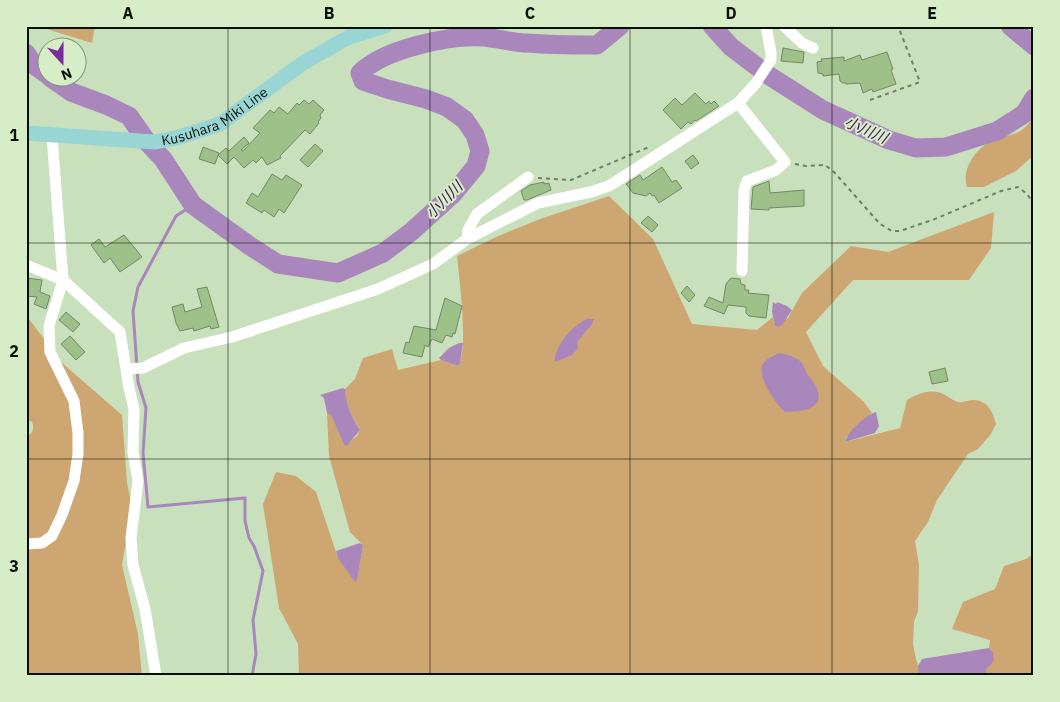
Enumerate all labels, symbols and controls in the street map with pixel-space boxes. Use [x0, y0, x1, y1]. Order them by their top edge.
text: A [123, 3, 134, 23]
text: B [324, 3, 335, 23]
text: C [525, 3, 535, 23]
text: D [725, 3, 737, 23]
text: E [927, 3, 937, 23]
north arrow [38, 38, 88, 88]
text: N [59, 64, 75, 84]
street label: Kusuhara Miki Line [160, 83, 272, 149]
water label: 小川川 [842, 112, 892, 148]
text: 1 [9, 125, 19, 145]
water label: 小川川 [421, 176, 468, 222]
text: 2 [9, 341, 19, 361]
text: 3 [9, 556, 19, 576]

